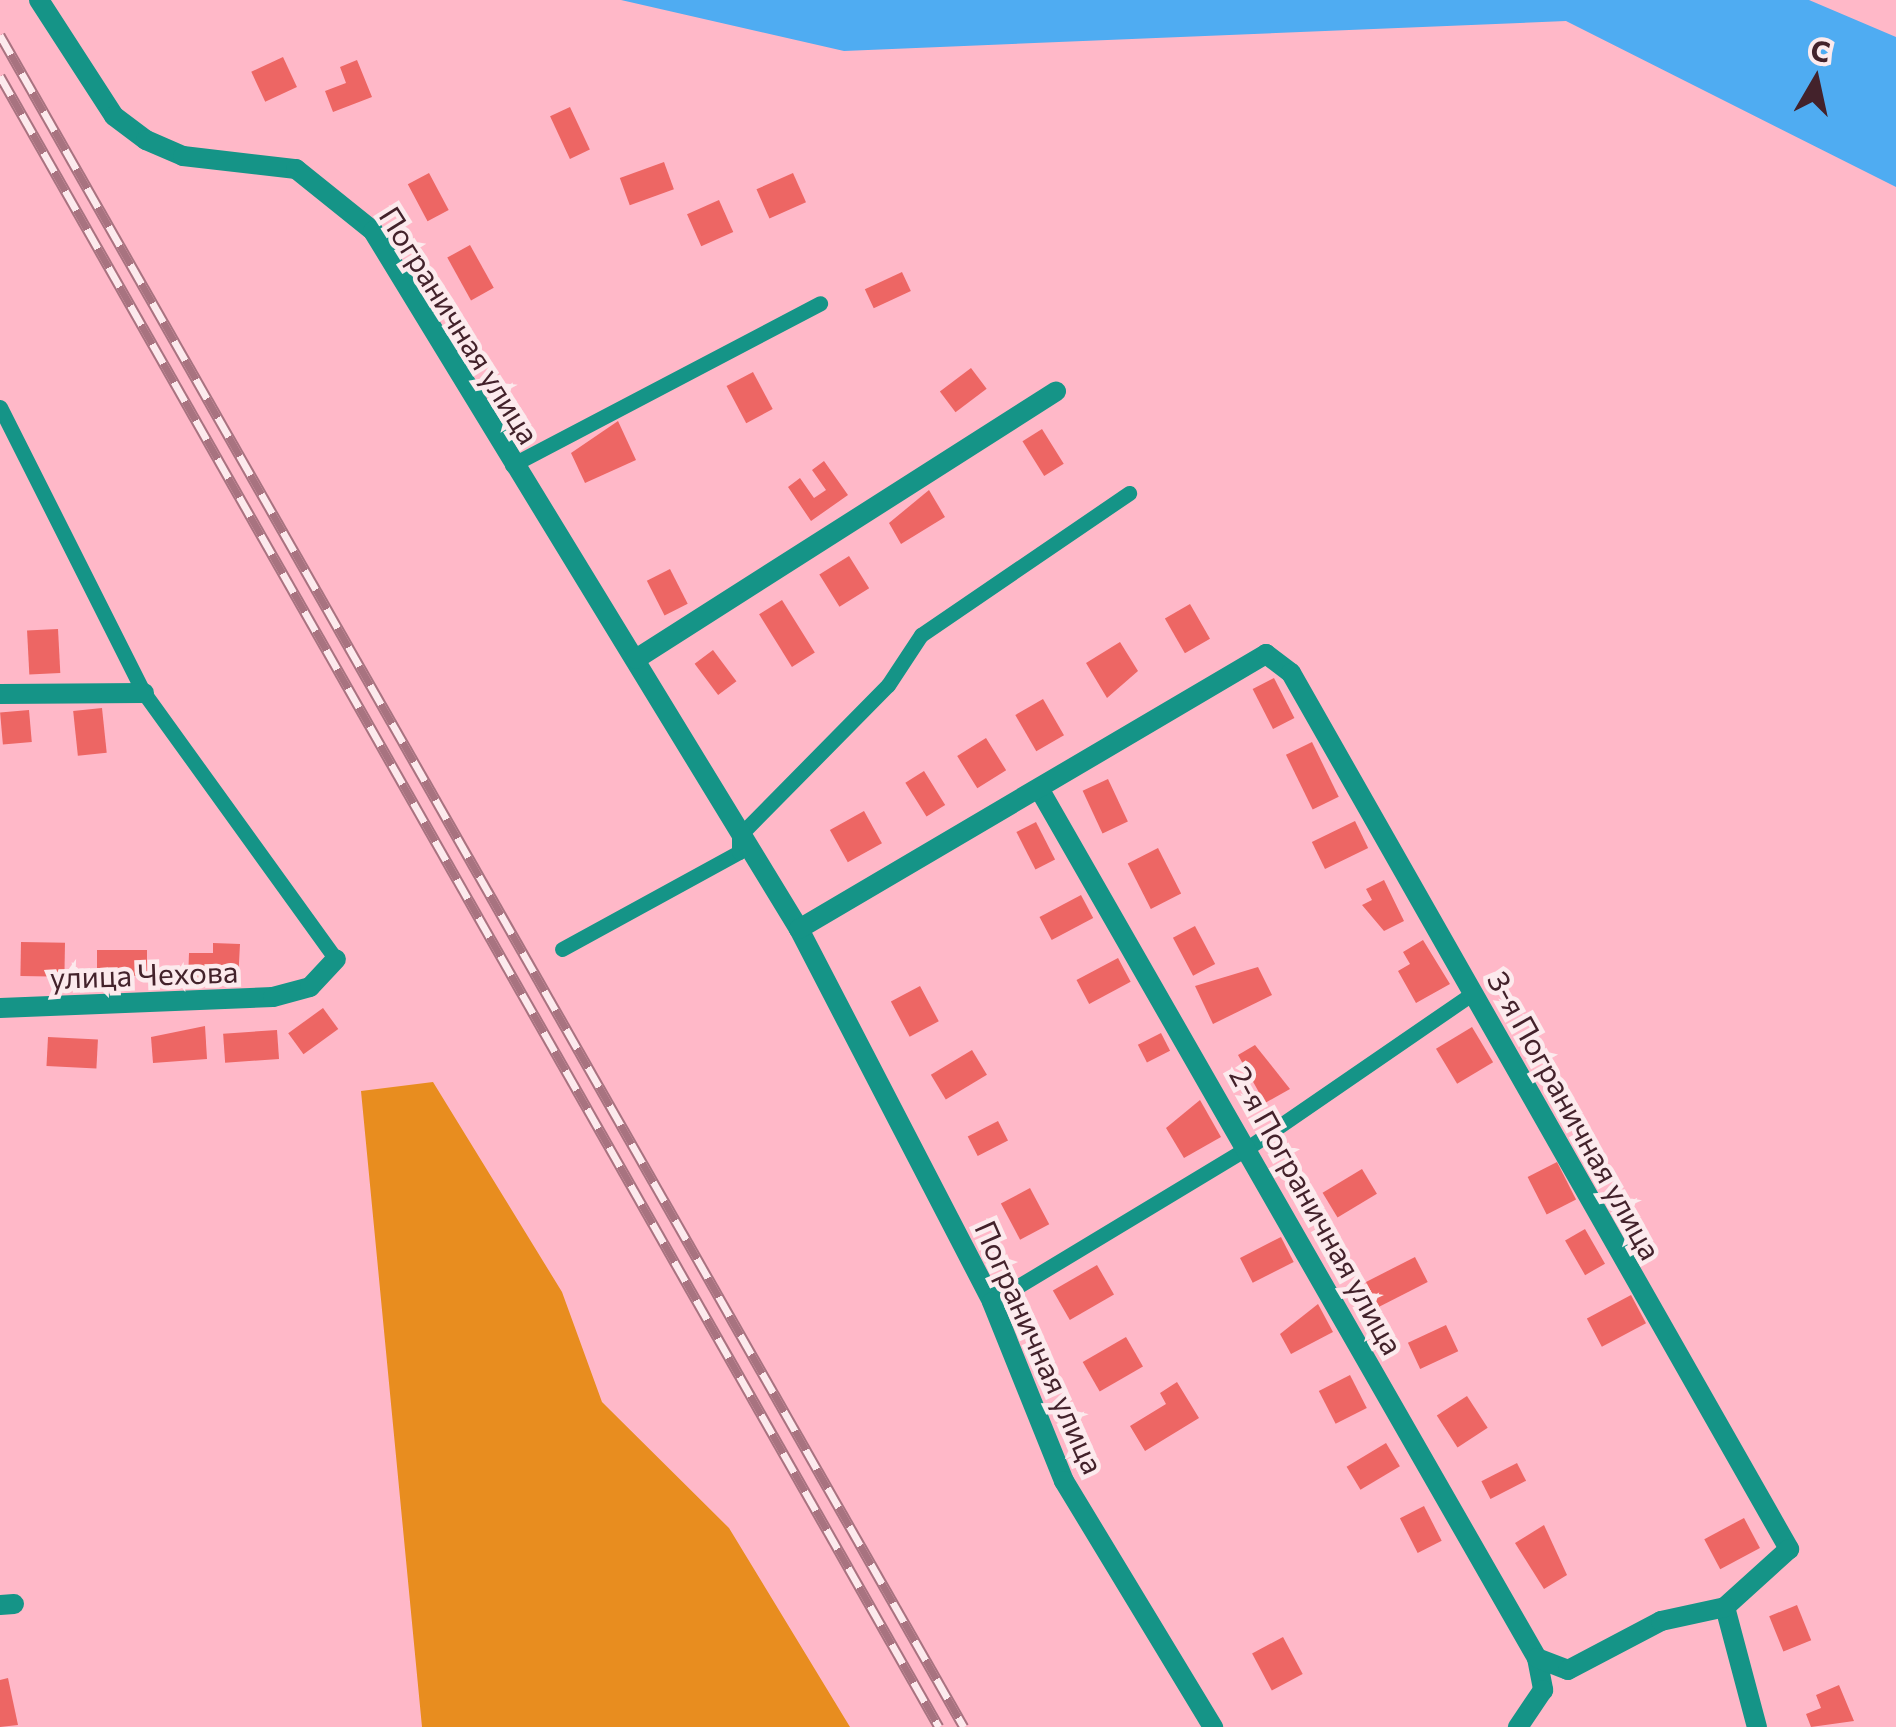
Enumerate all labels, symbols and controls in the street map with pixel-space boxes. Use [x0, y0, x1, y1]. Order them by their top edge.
north arrow [1766, 30, 1866, 130]
text: С [1809, 32, 1833, 69]
street label: Пограничная улица [372, 200, 548, 450]
street label: улица Чехова [49, 953, 239, 995]
street label: 3-я Пограничная улица [1481, 964, 1669, 1266]
street label: 2-я Пограничная улица [1223, 1060, 1411, 1360]
street label: Пограничная улица [968, 1215, 1112, 1479]

